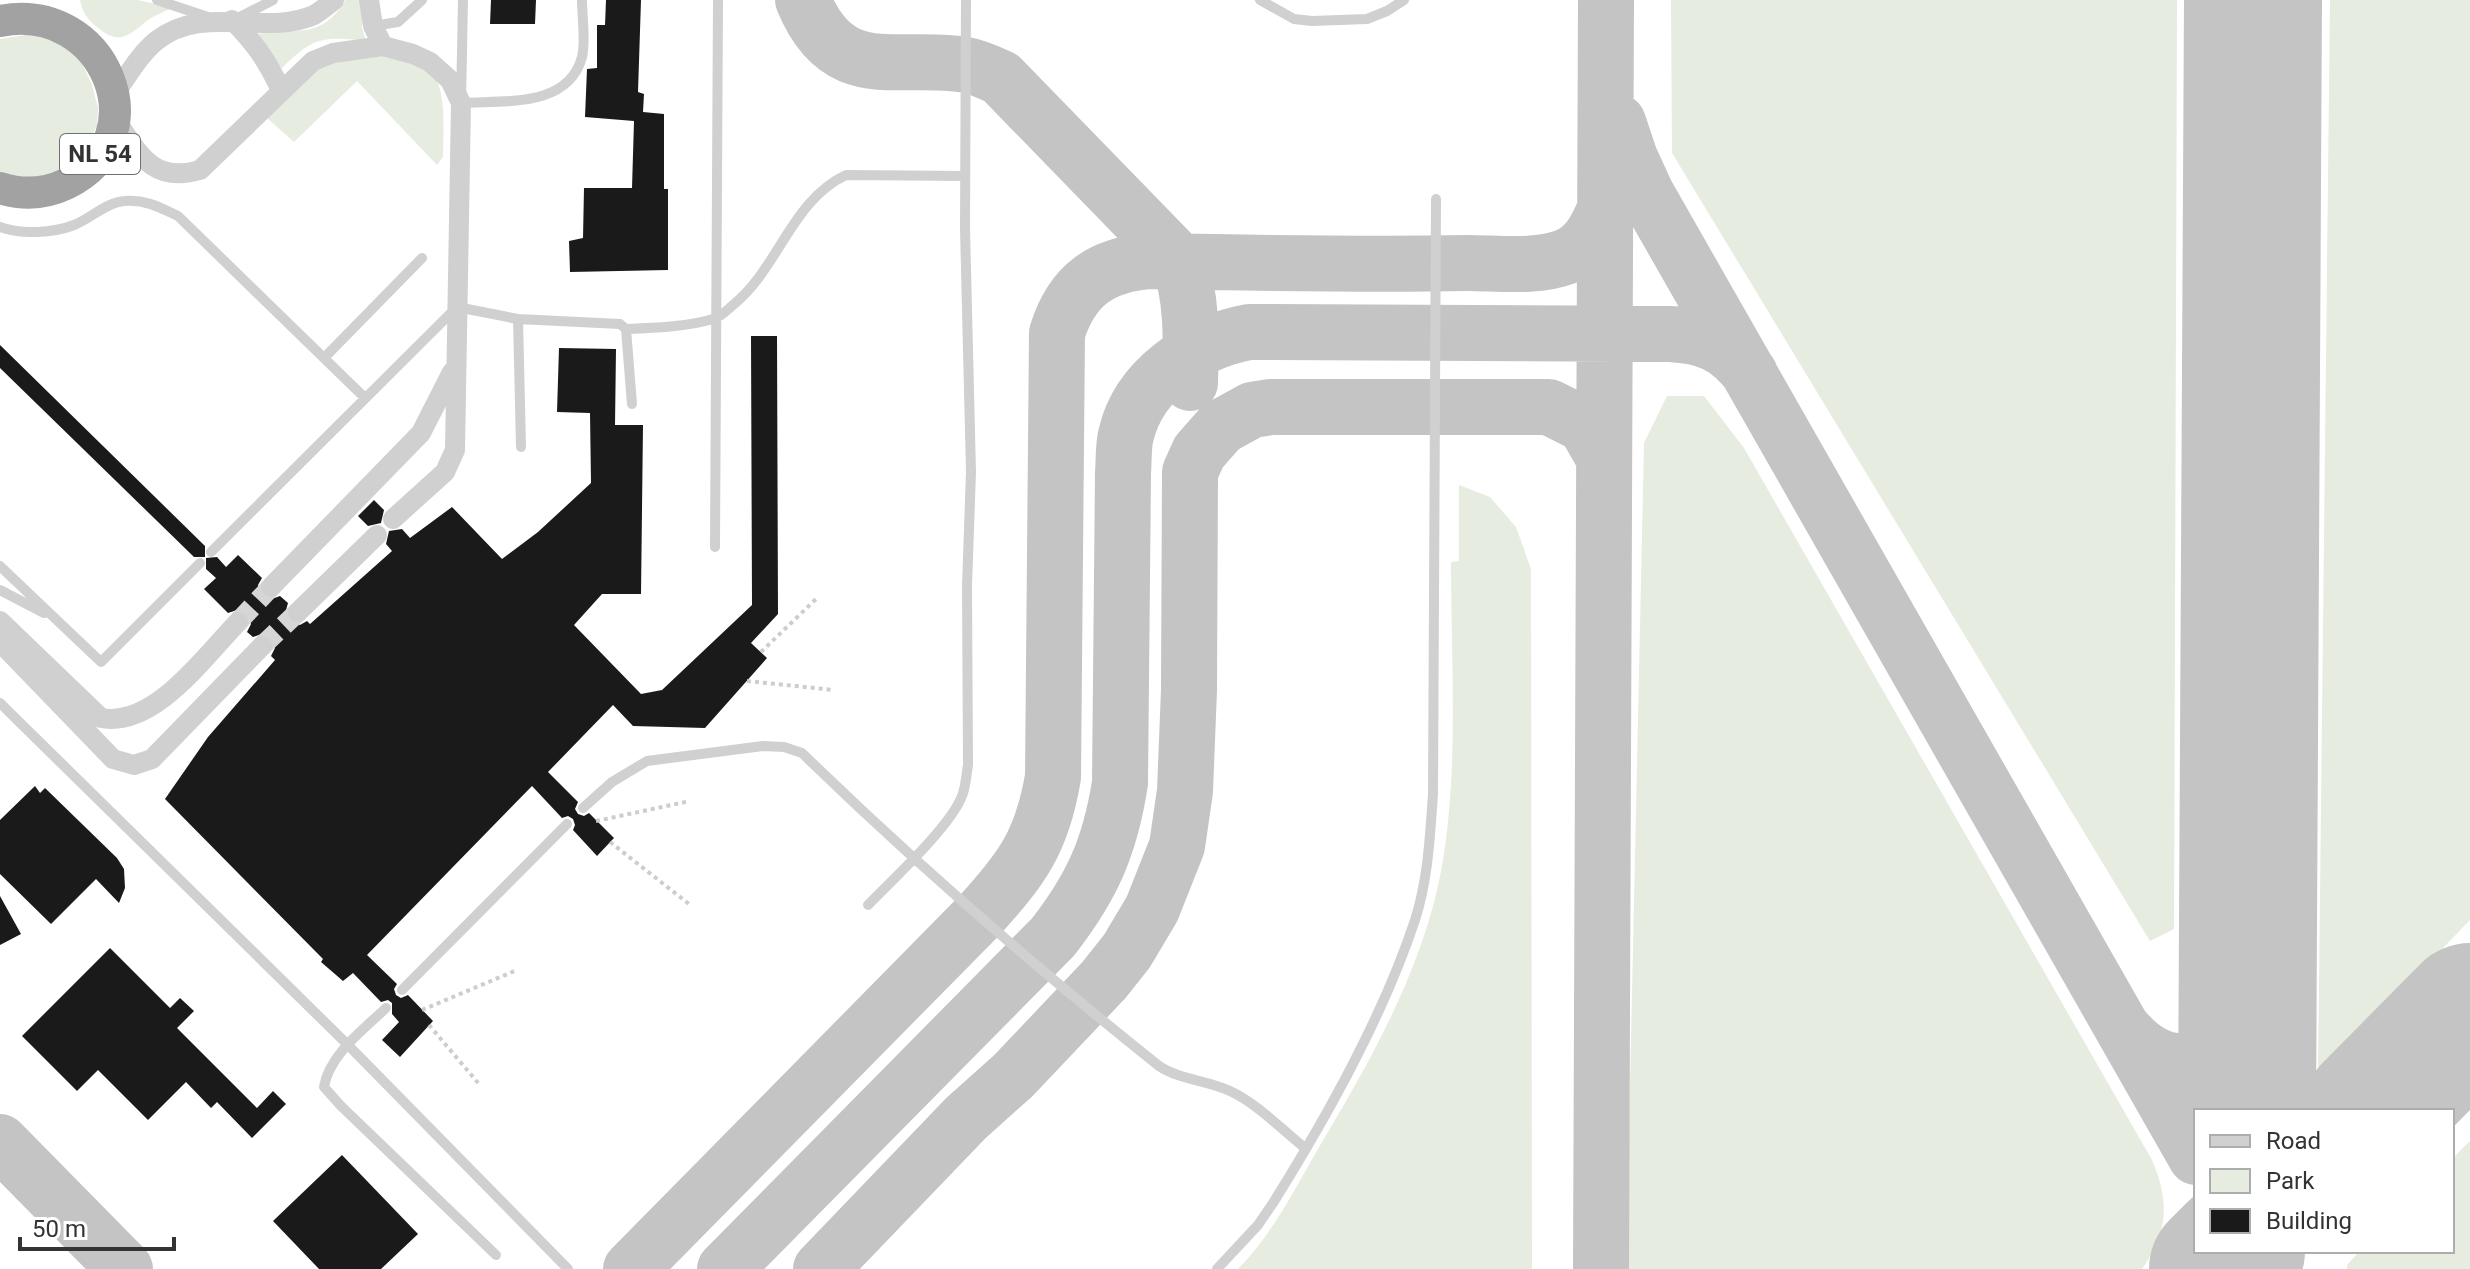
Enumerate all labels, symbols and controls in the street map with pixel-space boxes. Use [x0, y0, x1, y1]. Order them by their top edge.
road number: NL 54 [60, 134, 140, 174]
legend [2194, 1109, 2454, 1253]
text: Road [2266, 1127, 2321, 1155]
text: Park [2266, 1167, 2315, 1195]
scale bar [20, 1201, 174, 1251]
text: Building [2266, 1207, 2352, 1235]
text: 50 m [32, 1215, 86, 1243]

